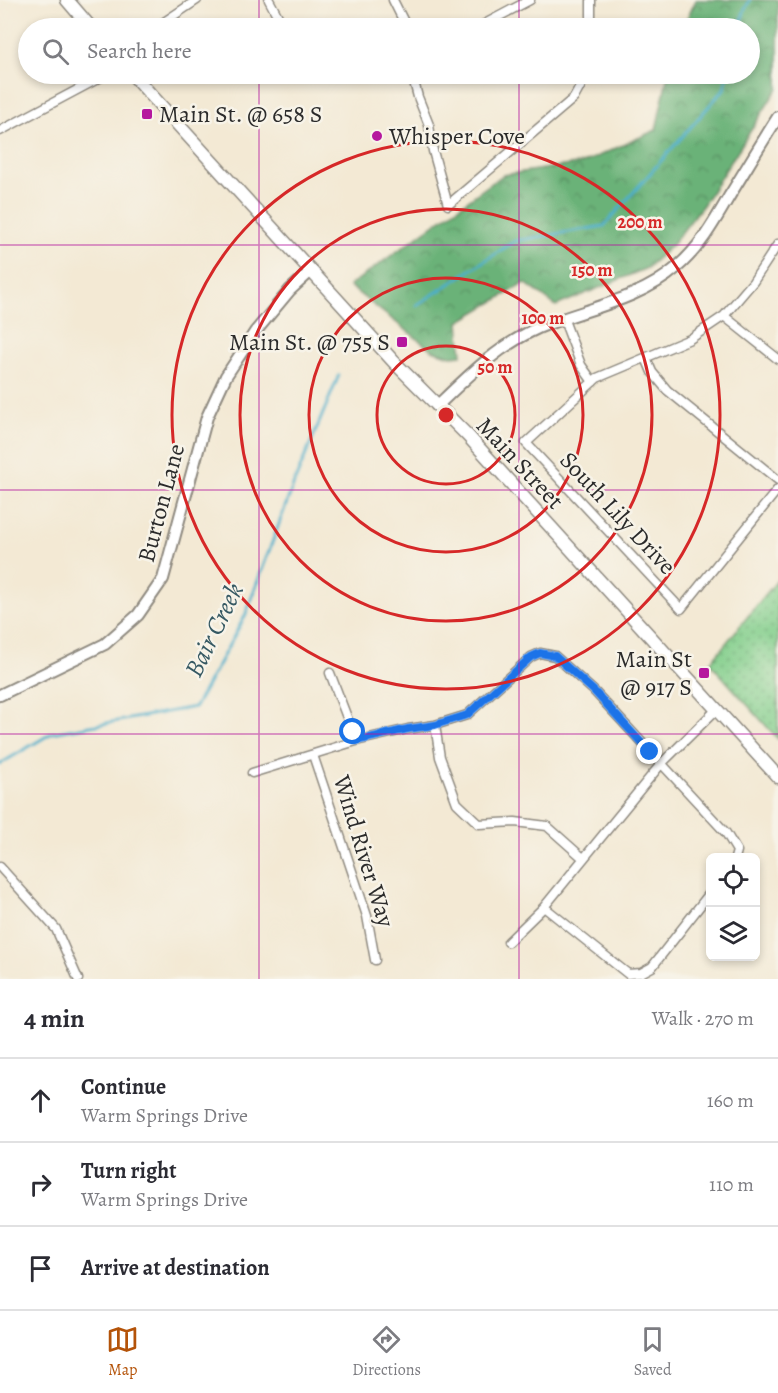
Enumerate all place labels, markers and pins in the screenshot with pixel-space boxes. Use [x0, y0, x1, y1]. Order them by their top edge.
place label: Main St. @ 658 S [159, 98, 322, 130]
marker: Main St. @ 658 S [140, 107, 154, 121]
place label: Whisper Cove [388, 120, 525, 152]
marker: Whisper Cove [370, 129, 384, 143]
place label: Main St. @ 755 S [229, 326, 390, 358]
marker: Main St. @ 755 S [395, 335, 409, 349]
centre of rings [436, 405, 456, 425]
place label: Main St @ 917 S [615, 643, 692, 703]
marker: Main St @ 917 S [697, 666, 711, 680]

